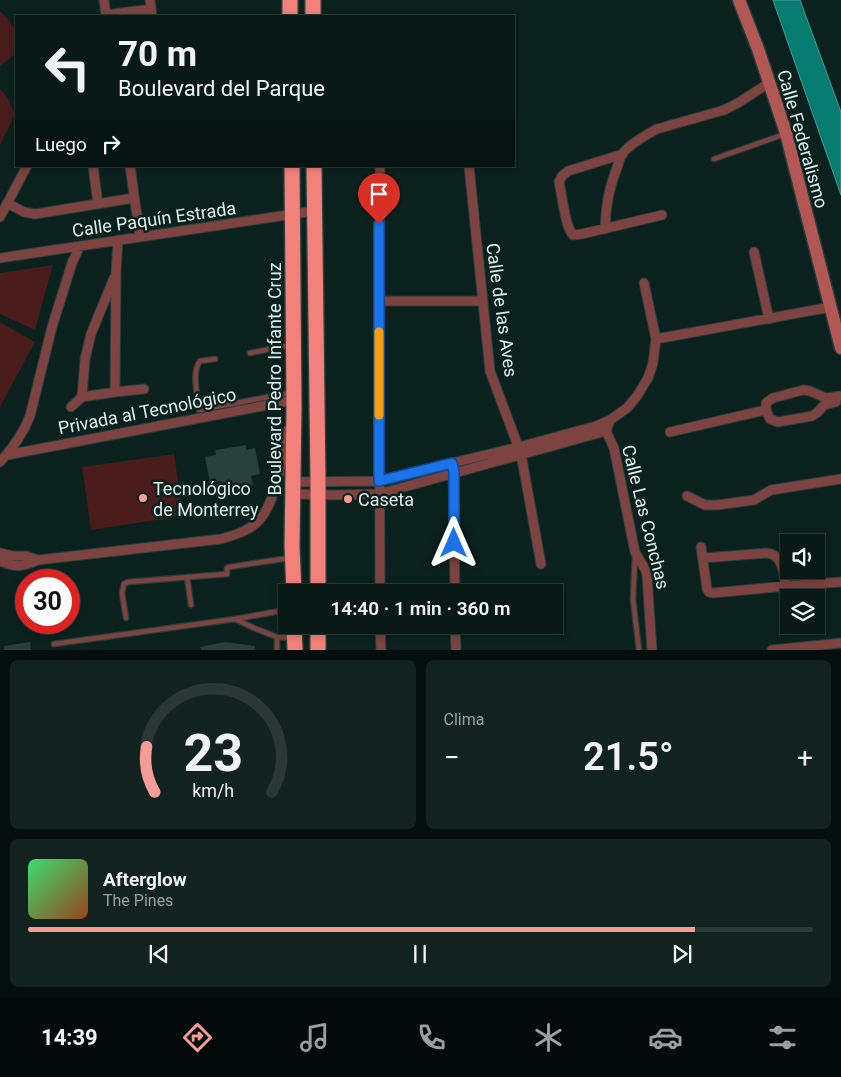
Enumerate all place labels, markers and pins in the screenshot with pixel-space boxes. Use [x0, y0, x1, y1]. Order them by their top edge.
pin [358, 173, 400, 224]
place label: Tecnológico de Monterrey [153, 478, 259, 520]
place label: Caseta [358, 489, 414, 510]
marker: Tecnológico de Monterrey [137, 492, 149, 504]
marker: Caseta [342, 493, 354, 505]

